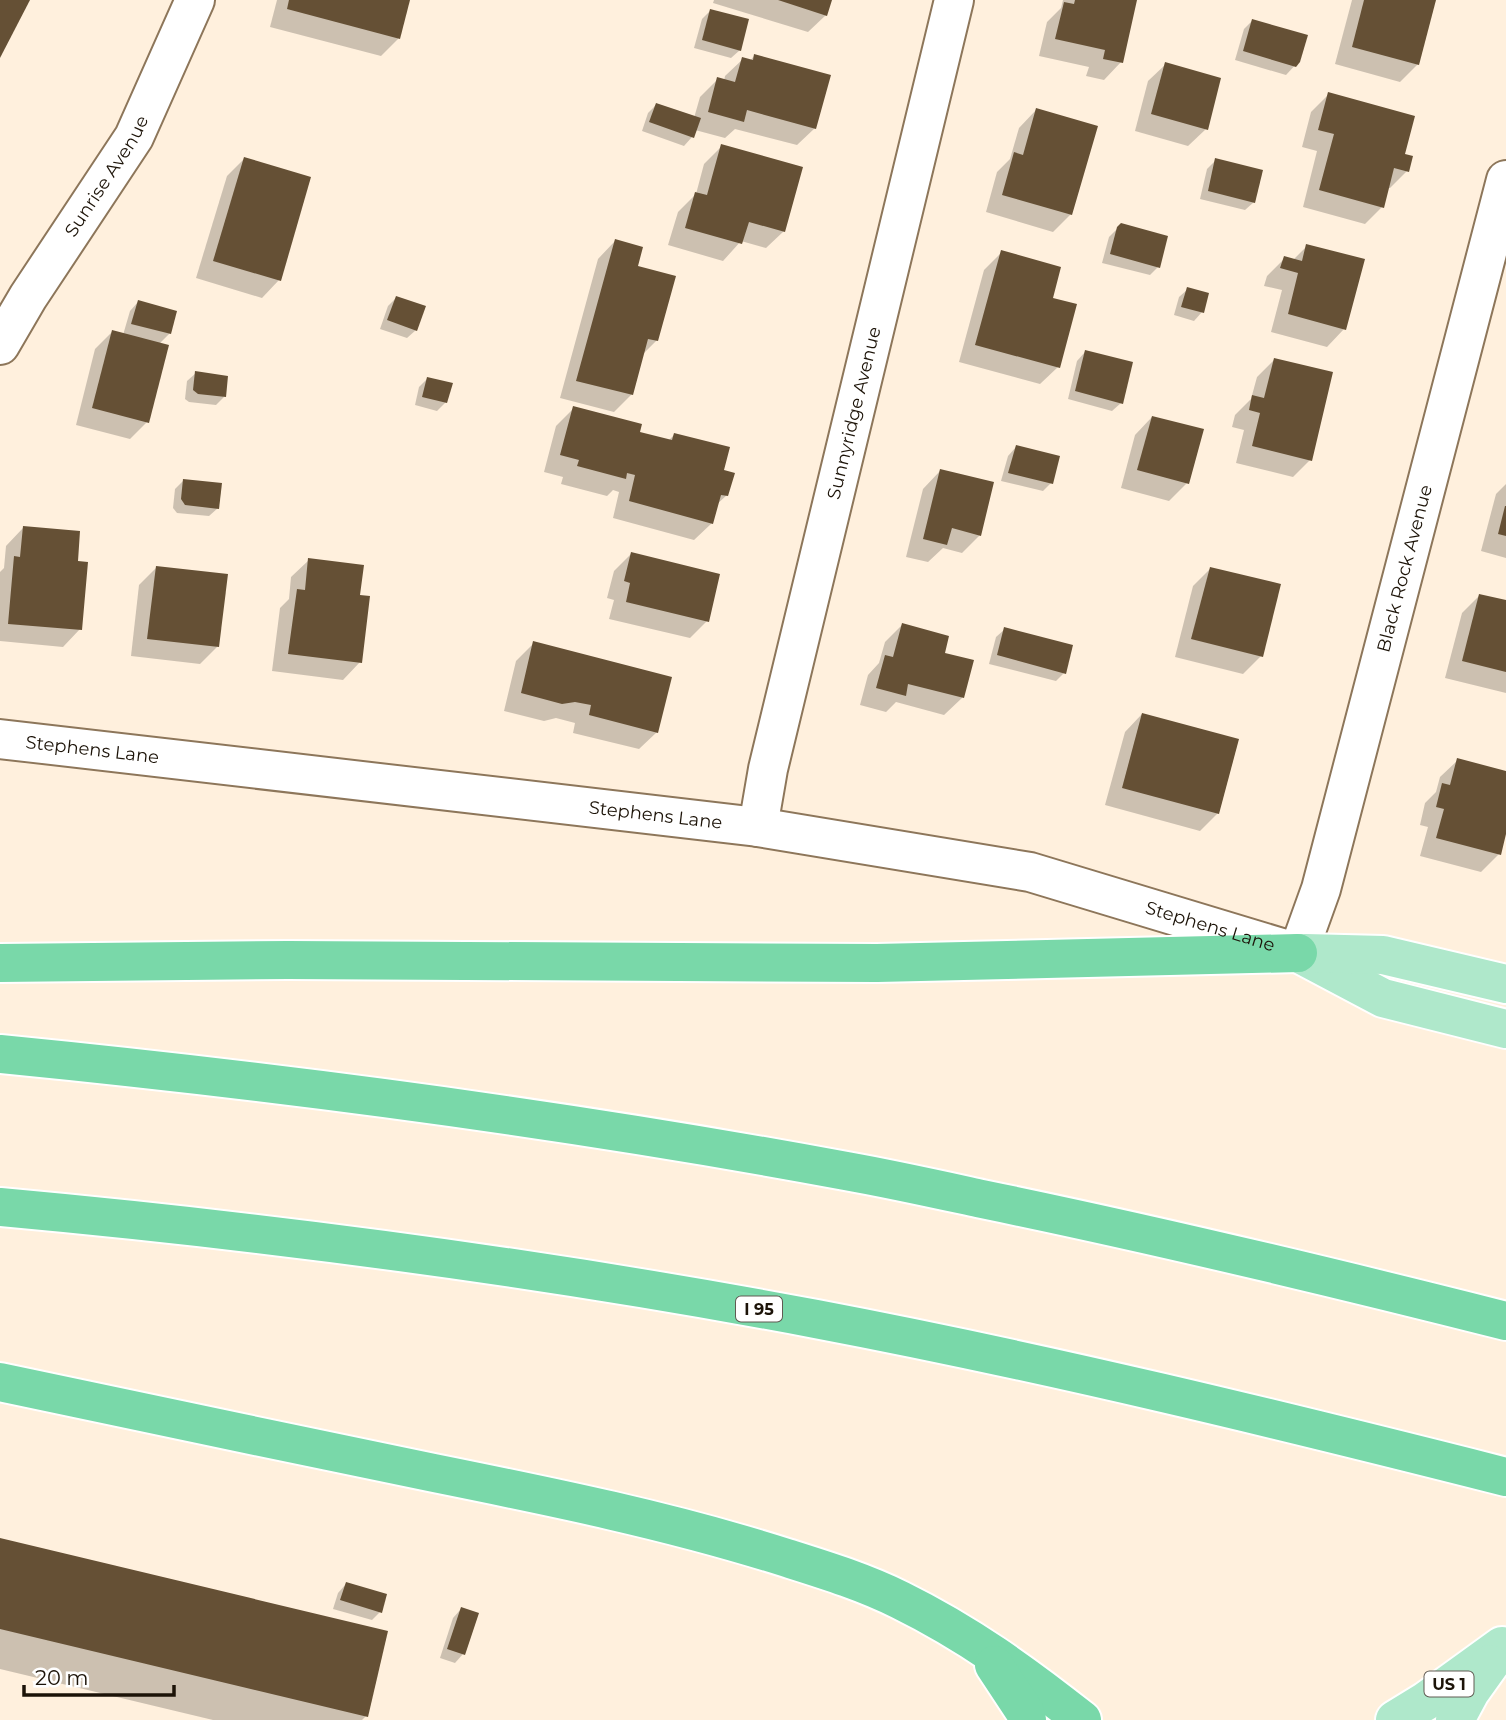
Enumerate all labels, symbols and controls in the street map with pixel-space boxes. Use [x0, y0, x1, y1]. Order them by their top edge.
street label: Sunrise Avenue [60, 112, 153, 241]
street label: Sunnyridge Avenue [823, 324, 886, 502]
street label: Black Rock Avenue [1372, 482, 1437, 655]
street label: Stephens Lane [24, 731, 160, 768]
street label: Stephens Lane [588, 796, 724, 834]
street label: Stephens Lane [1143, 897, 1278, 956]
road number: I 95 [736, 1296, 782, 1322]
scale bar [24, 1654, 175, 1698]
text: 20 m [35, 1665, 89, 1690]
road number: US 1 [1424, 1672, 1474, 1696]

